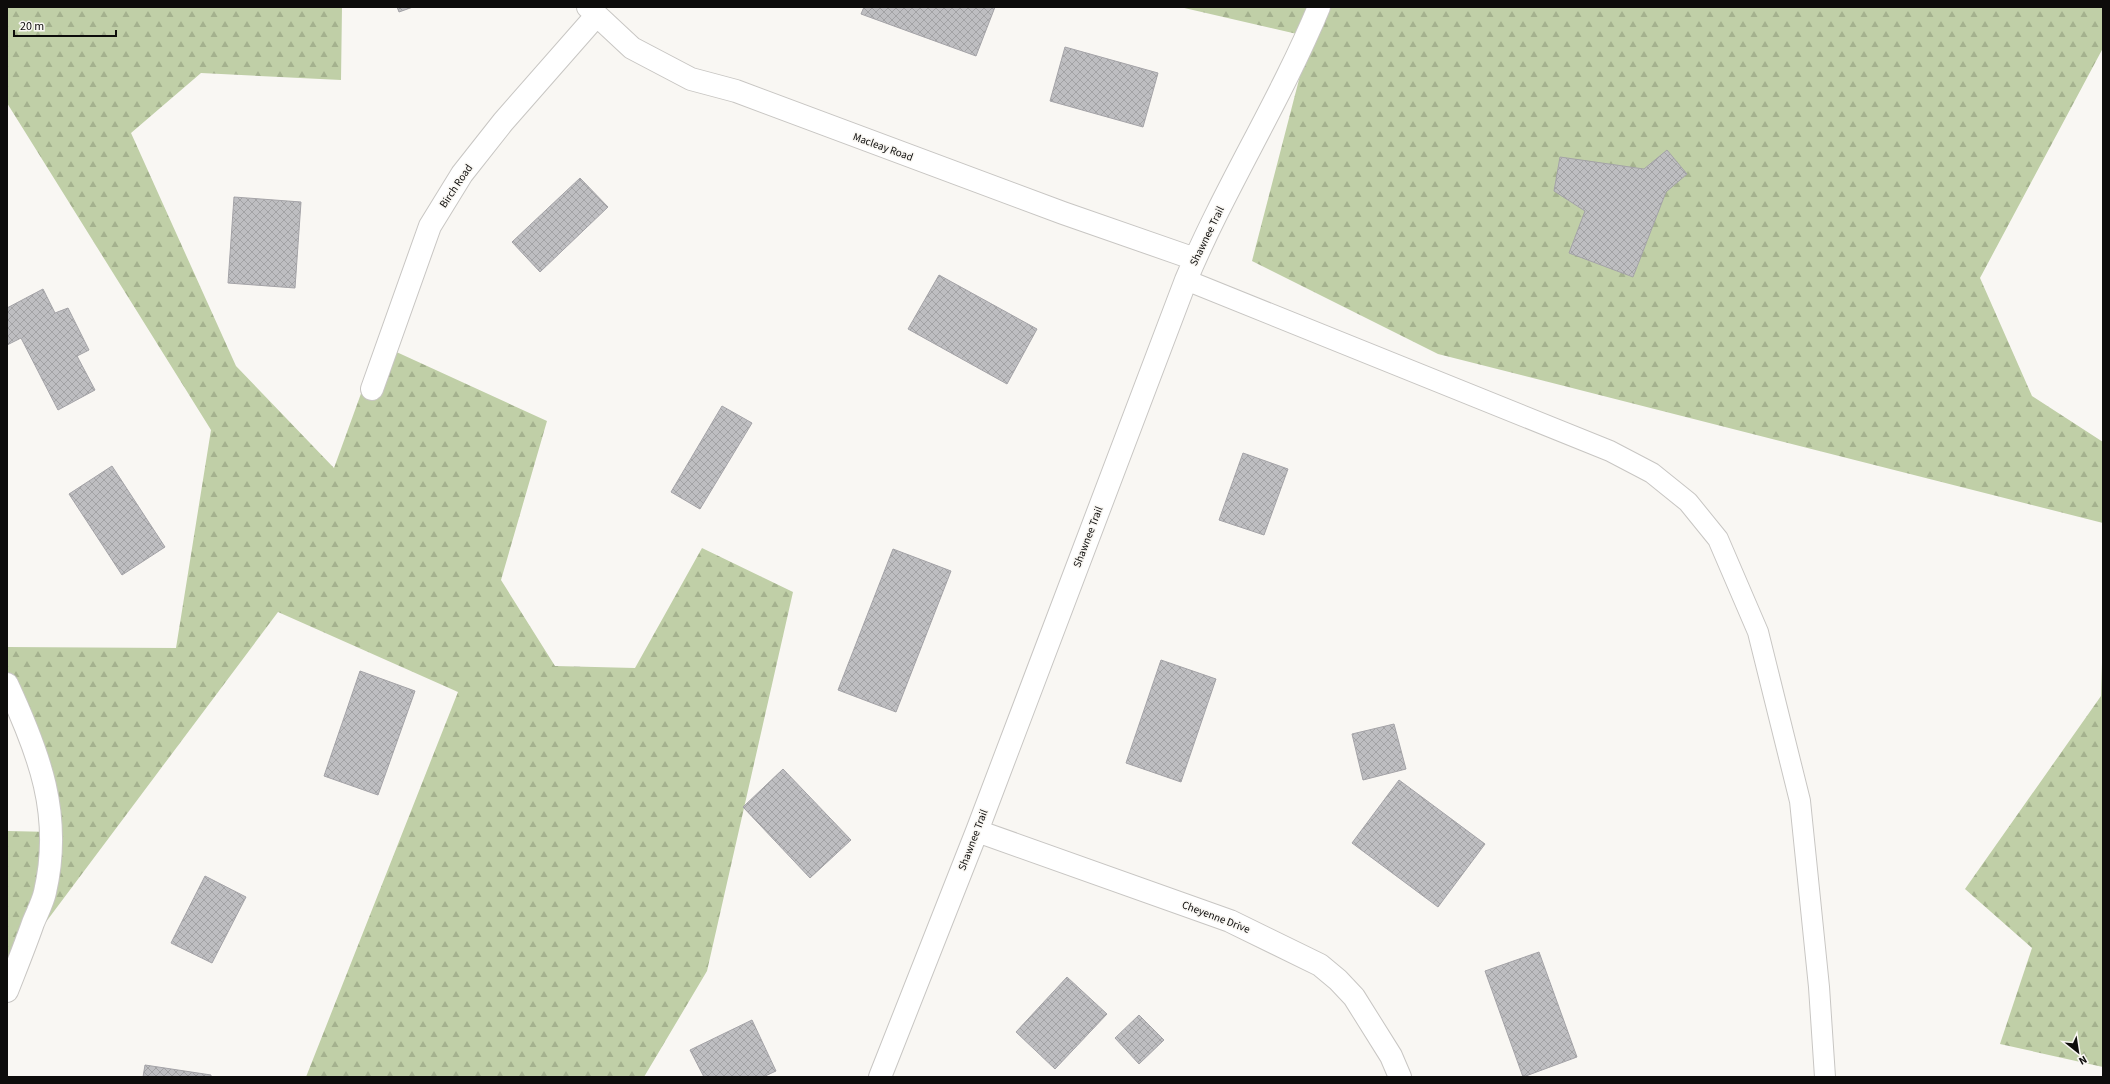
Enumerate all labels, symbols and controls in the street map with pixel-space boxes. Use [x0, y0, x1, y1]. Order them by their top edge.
scale bar [14, 12, 116, 38]
text: 20 m [20, 18, 44, 35]
street label: Macleay Road [851, 129, 915, 165]
street label: Birch Road [436, 161, 476, 211]
street label: Shawnee Trail [1186, 204, 1228, 268]
street label: Shawnee Trail [1069, 504, 1107, 570]
street label: Shawnee Trail [954, 807, 992, 873]
street label: Cheyenne Drive [1180, 897, 1253, 937]
north arrow [2058, 1032, 2098, 1072]
text: N [2076, 1052, 2090, 1069]

